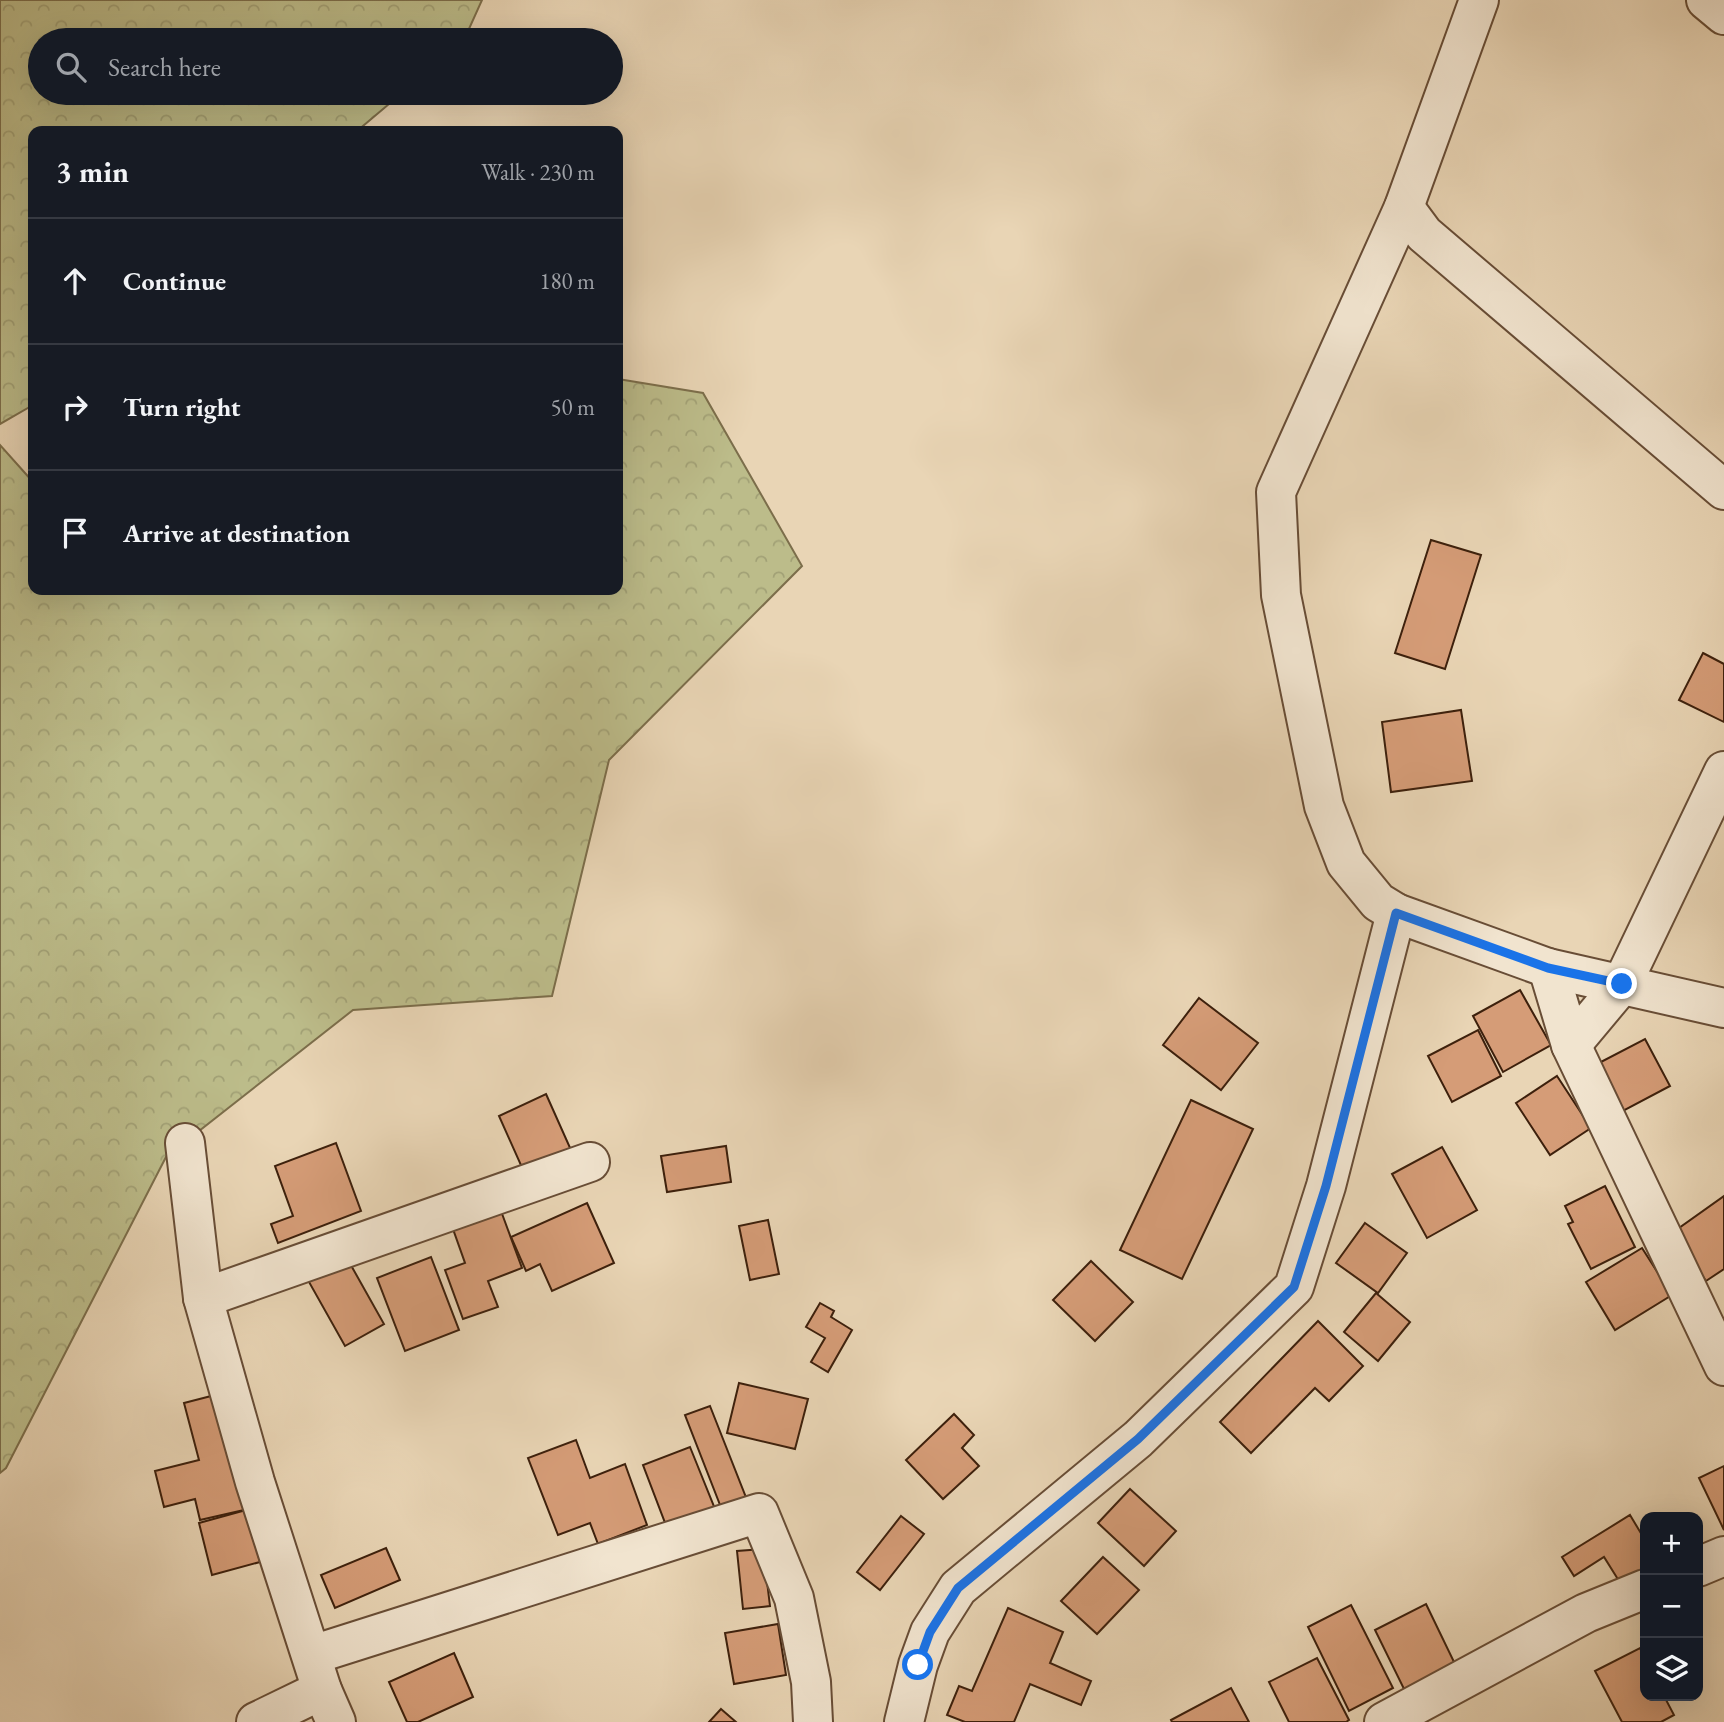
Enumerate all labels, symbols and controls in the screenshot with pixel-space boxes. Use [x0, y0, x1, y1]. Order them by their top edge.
search box [28, 28, 623, 105]
icon: search [52, 48, 90, 86]
text: Search here [108, 50, 221, 84]
text: 3 min [56, 152, 129, 191]
text: Walk · 230 m [481, 157, 595, 187]
icon: ahead [56, 262, 94, 300]
text: Continue [123, 264, 226, 298]
text: 180 m [539, 266, 595, 296]
icon: right [56, 388, 94, 426]
text: Turn right [123, 390, 241, 424]
text: 50 m [550, 392, 595, 422]
icon: arrive [56, 514, 94, 552]
text: Arrive at destination [123, 516, 350, 550]
route end [1606, 968, 1637, 999]
map controls [1640, 1512, 1703, 1701]
button: + [1640, 1512, 1703, 1575]
button: − [1640, 1575, 1703, 1638]
button: layers [1640, 1638, 1703, 1701]
route start [902, 1649, 933, 1680]

